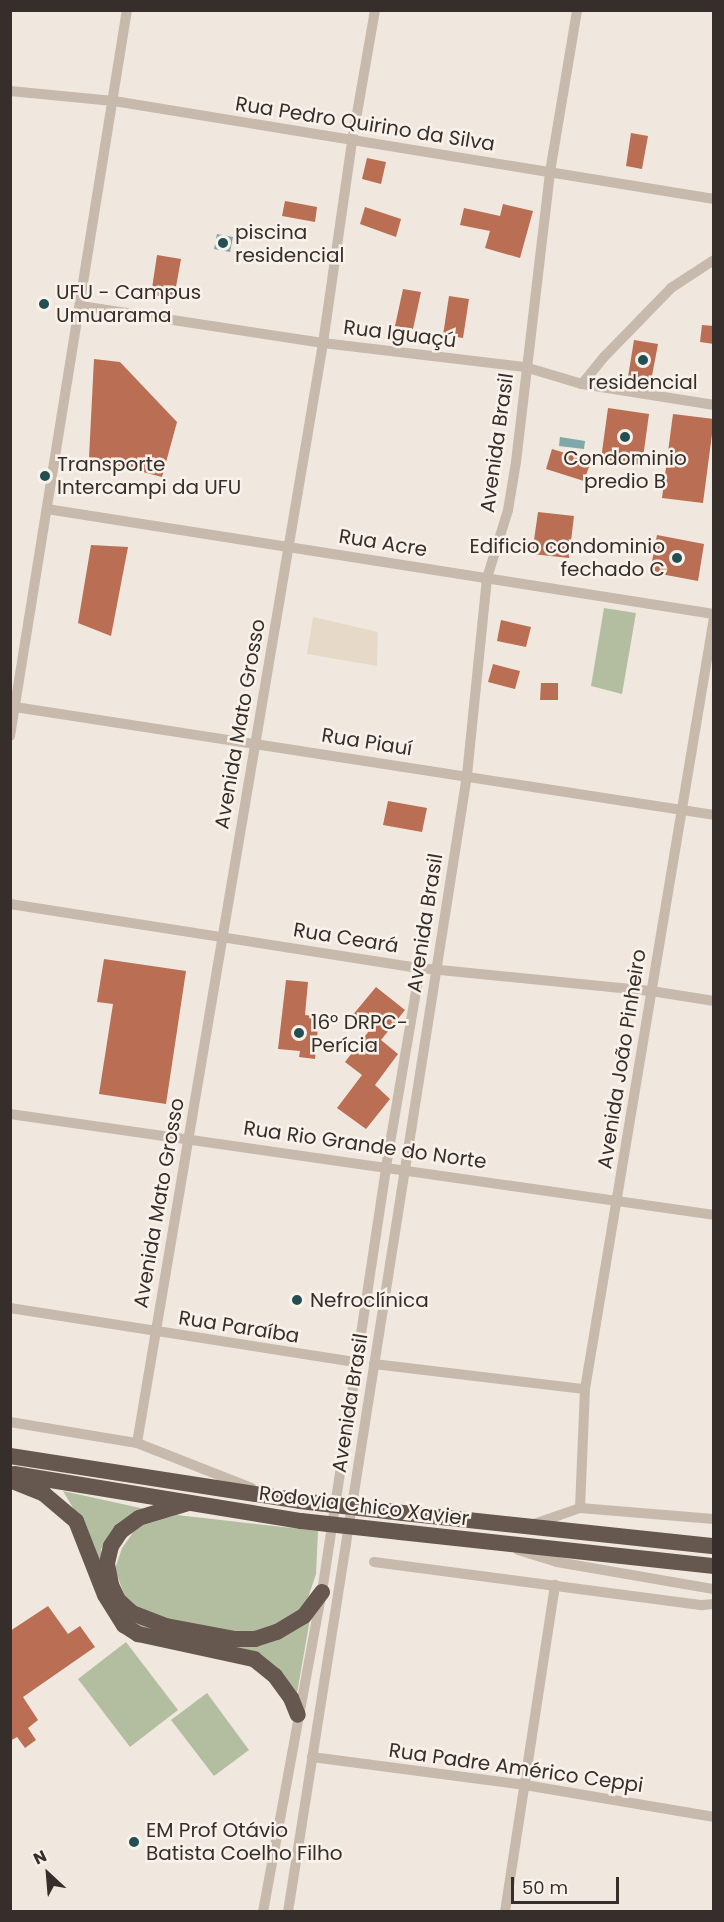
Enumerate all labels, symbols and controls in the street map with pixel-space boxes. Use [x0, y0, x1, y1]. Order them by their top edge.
street label: Rua Pedro Quirino da Silva [234, 92, 496, 156]
place label: piscina residencial [235, 220, 344, 267]
marker: piscina residencial [216, 236, 230, 250]
place label: UFU - Campus Umuarama [56, 280, 201, 327]
marker: UFU - Campus Umuarama [37, 297, 51, 311]
street label: Rua Iguaçú [342, 315, 458, 353]
marker: residencial [636, 353, 650, 367]
place label: residencial [588, 370, 698, 394]
street label: Avenida Brasil [475, 372, 519, 514]
marker: Condominio predio B [618, 430, 632, 444]
place label: Condominio predio B [563, 446, 687, 493]
place label: Transporte Intercampi da UFU [57, 452, 241, 499]
marker: Transporte Intercampi da UFU [38, 469, 52, 483]
street label: Rua Acre [337, 524, 429, 562]
place label: Edificio condominio fechado C [470, 534, 665, 581]
marker: Edificio condominio fechado C [670, 551, 684, 565]
street label: Avenida Mato Grosso [210, 617, 270, 831]
street label: Rua Piauí [320, 723, 414, 761]
street label: Avenida Brasil [402, 852, 448, 994]
street label: Rua Ceará [292, 918, 400, 958]
street label: Avenida João Pinheiro [593, 948, 651, 1170]
place label: 16° DRPC- Perícia [311, 1010, 408, 1057]
marker: 16° DRPC- Perícia [292, 1026, 306, 1040]
street label: Avenida Mato Grosso [129, 1096, 189, 1310]
street label: Rua Rio Grande do Norte [242, 1116, 488, 1174]
place label: Nefroclínica [310, 1288, 429, 1312]
marker: Nefroclínica [288, 1291, 306, 1309]
street label: Rua Paraíba [177, 1306, 301, 1348]
street label: Avenida Brasil [327, 1332, 373, 1474]
street label: Rodovia Chico Xavier [257, 1481, 471, 1531]
street label: Rua Padre Américo Ceppi [387, 1738, 645, 1798]
place label: EM Prof Otávio Batista Coelho Filho [146, 1818, 343, 1865]
marker: EM Prof Otávio Batista Coelho Filho [127, 1835, 141, 1849]
north arrow [18, 1844, 78, 1904]
text: N [29, 1844, 50, 1870]
scale bar [514, 1865, 622, 1903]
text: 50 m [522, 1875, 568, 1900]

